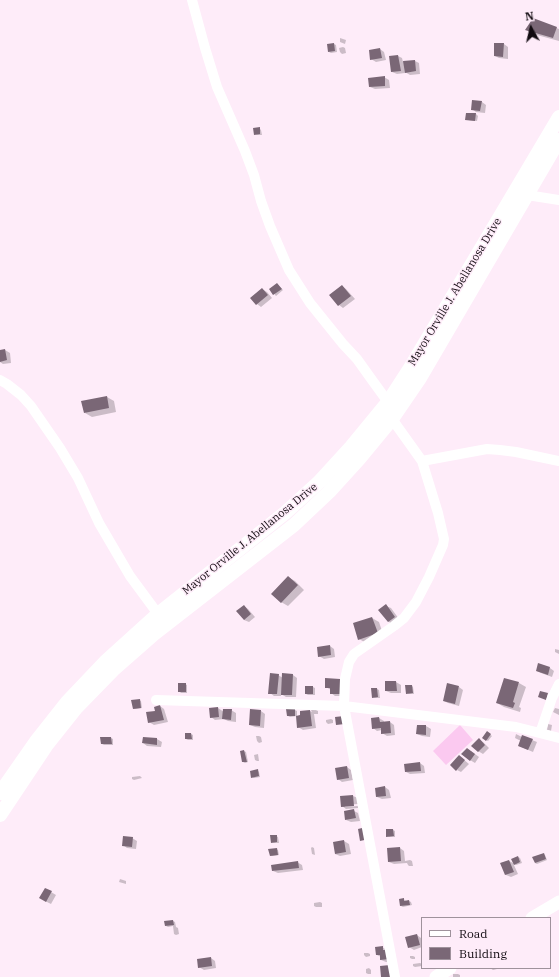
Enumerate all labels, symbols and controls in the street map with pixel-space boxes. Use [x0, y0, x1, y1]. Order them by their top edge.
north arrow [511, 8, 551, 48]
text: N [524, 9, 535, 24]
street label: Mayor Orville J. Abellanosa Drive [406, 216, 504, 368]
street label: Mayor Orville J. Abellanosa Drive [180, 480, 320, 598]
legend [421, 917, 551, 969]
text: Road [459, 926, 488, 941]
text: Building [459, 946, 507, 961]

